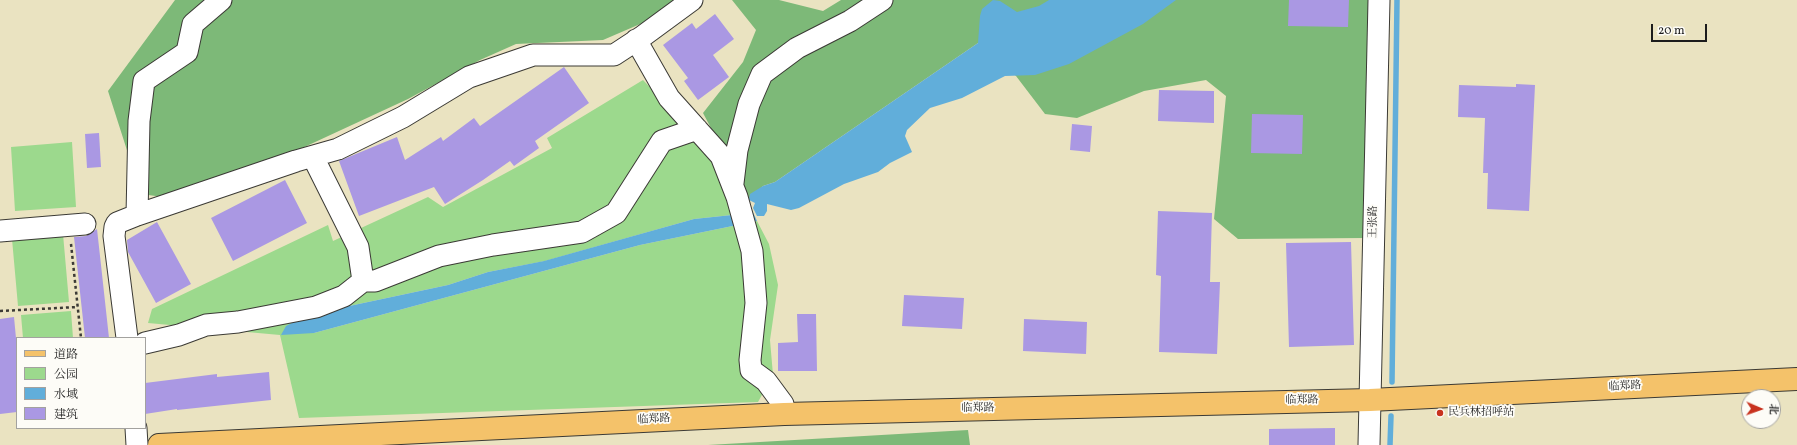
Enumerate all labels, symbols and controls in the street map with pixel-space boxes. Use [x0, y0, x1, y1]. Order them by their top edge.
scale bar [1653, 16, 1709, 42]
text: 20 m [1658, 23, 1685, 39]
street label: 王张路 [1367, 205, 1381, 239]
legend [16, 337, 146, 429]
text: 道路 [54, 347, 78, 363]
text: 公园 [54, 367, 78, 383]
street label: 临郑路 [1608, 380, 1642, 394]
text: 水域 [54, 387, 78, 403]
north arrow [1741, 389, 1781, 429]
street label: 临郑路 [1285, 394, 1319, 408]
street label: 临郑路 [961, 402, 995, 416]
text: 北 [1765, 404, 1780, 415]
place label: 民兵林招呼站 [1448, 406, 1514, 420]
text: 建筑 [54, 407, 78, 423]
marker: 民兵林招呼站 [1435, 408, 1445, 418]
street label: 临郑路 [637, 413, 671, 427]

